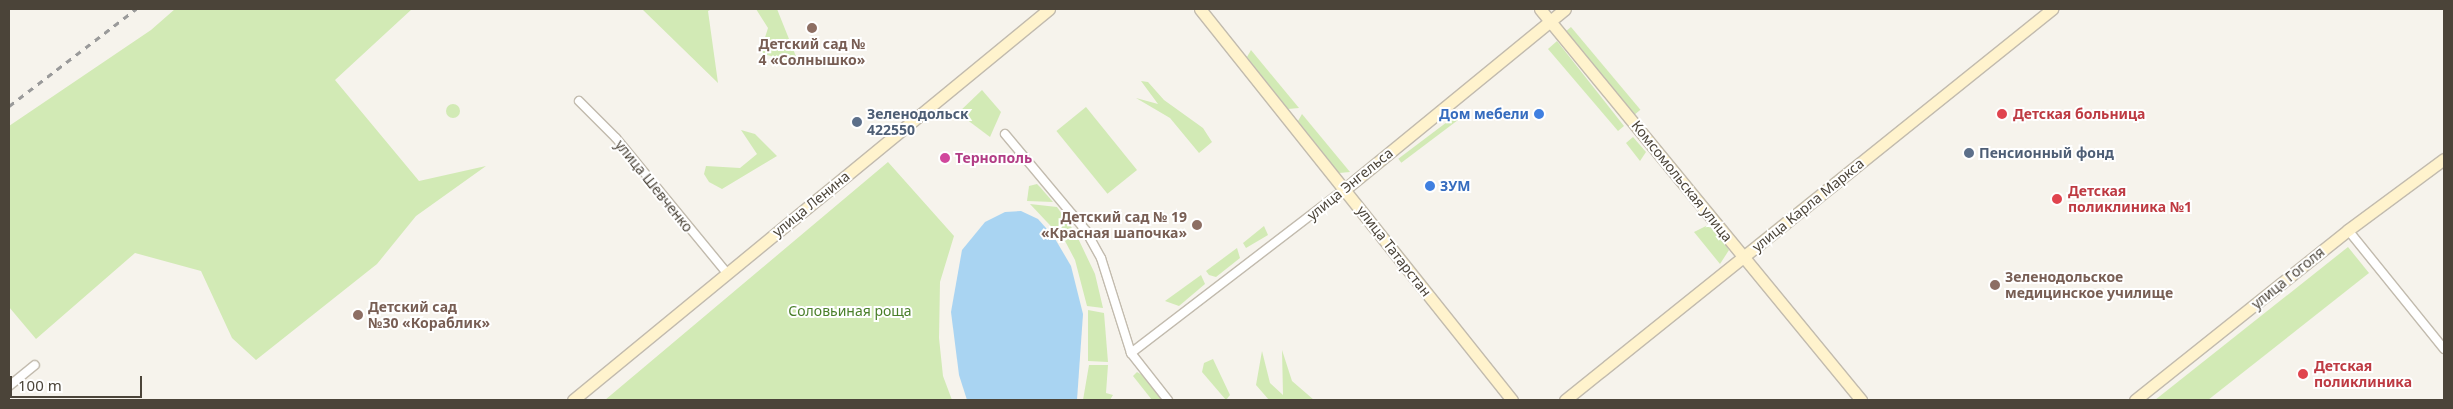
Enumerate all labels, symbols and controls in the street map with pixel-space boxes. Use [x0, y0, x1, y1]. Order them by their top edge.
marker: Детский сад № 4 «Солнышко» [806, 22, 818, 34]
place label: Детский сад № 4 «Солнышко» [759, 36, 865, 68]
place label: Зеленодольск 422550 [867, 106, 969, 138]
place label: Дом мебели [1439, 106, 1529, 122]
place label: Детская больница [2013, 106, 2145, 122]
marker: Детская больница [1995, 107, 2009, 121]
marker: Дом мебели [1533, 108, 1545, 120]
marker: Зеленодольск 422550 [851, 116, 863, 128]
street label: Комсомольская улица [1628, 117, 1736, 245]
street label: улица Шевченко [612, 137, 696, 235]
street label: улица Энгельса [1304, 144, 1396, 224]
place label: Пенсионный фонд [1979, 145, 2114, 161]
marker: Пенсионный фонд [1963, 147, 1975, 159]
place label: Тернополь [955, 150, 1032, 166]
marker: Тернополь [939, 152, 951, 164]
street label: улица Карла Маркса [1749, 155, 1867, 255]
street label: улица Ленина [769, 168, 853, 240]
place label: ЗУМ [1440, 178, 1471, 194]
marker: ЗУМ [1424, 180, 1436, 192]
place label: Детская поликлиника №1 [2068, 183, 2192, 216]
marker: Детская поликлиника №1 [2050, 192, 2064, 206]
street label: улица Татарстан [1353, 202, 1435, 300]
place label: Детский сад № 19 «Красная шапочка» [1041, 209, 1187, 242]
marker: Детский сад № 19 «Красная шапочка» [1191, 219, 1203, 231]
street label: улица Гоголя [2248, 244, 2328, 312]
place label: Зеленодольское медицинское училище [2005, 269, 2173, 302]
marker: Зеленодольское медицинское училище [1989, 279, 2001, 291]
place label: Детский сад №30 «Кораблик» [368, 299, 490, 332]
park label: Соловьиная роща [788, 303, 912, 319]
marker: Детский сад №30 «Кораблик» [352, 309, 364, 321]
place label: Детская поликлиника [2314, 358, 2412, 391]
scale bar [12, 366, 145, 398]
marker: Детская поликлиника [2296, 367, 2310, 381]
text: 100 m [18, 375, 62, 395]

